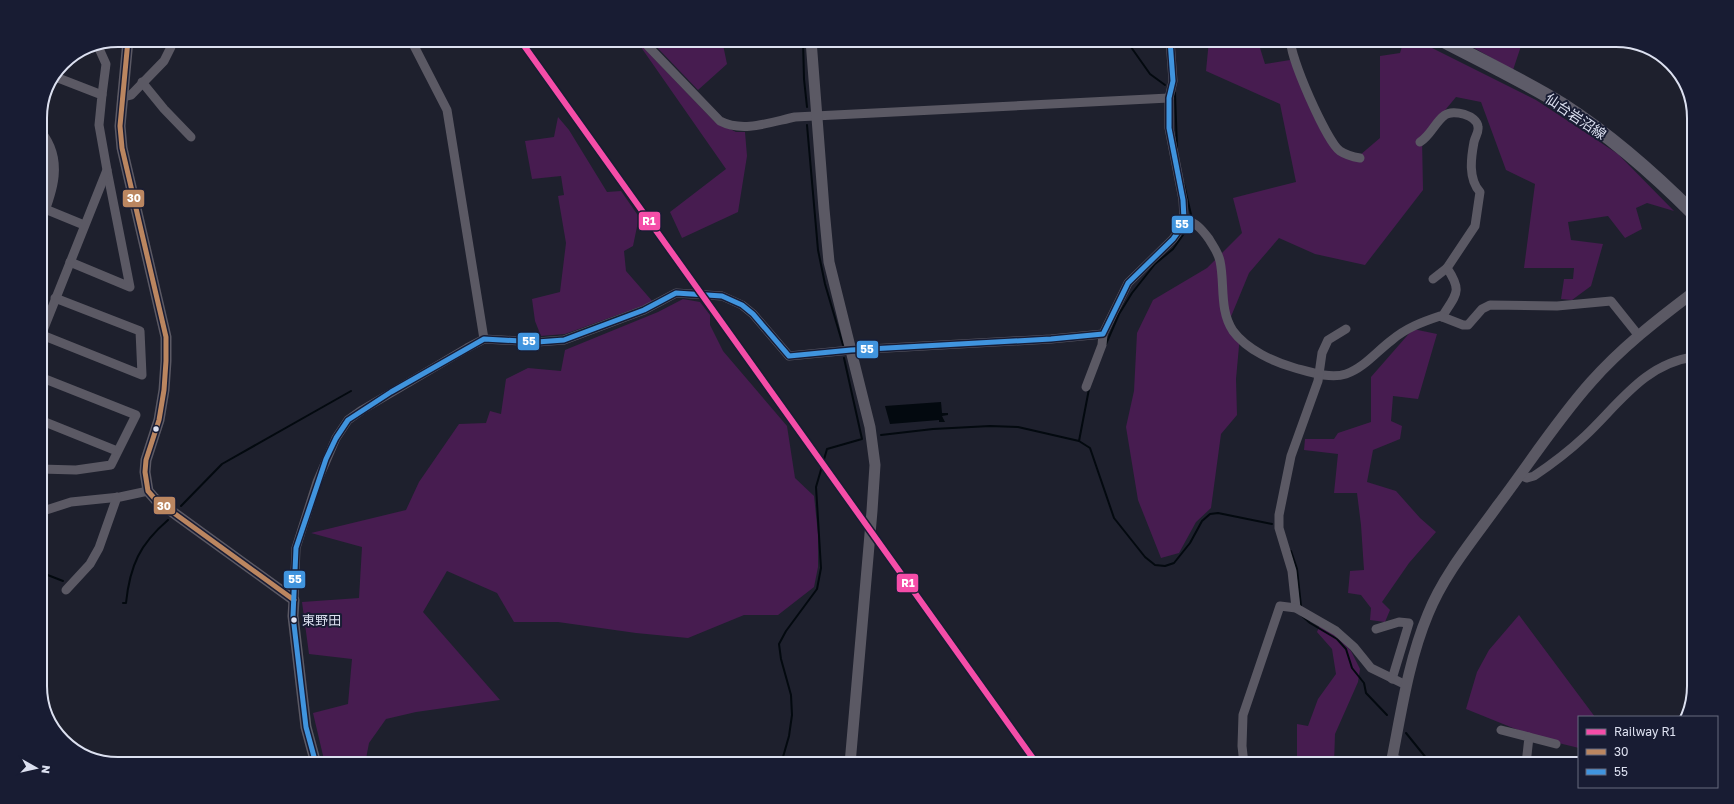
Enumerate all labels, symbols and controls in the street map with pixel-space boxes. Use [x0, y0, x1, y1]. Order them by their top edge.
street label: 仙台岩沼線 [1542, 89, 1610, 143]
line badge: 30 [122, 189, 145, 208]
text: 30 [127, 191, 141, 204]
line badge: R1 [638, 211, 661, 231]
text: R1 [642, 214, 656, 227]
line badge: 55 [1171, 215, 1194, 234]
text: 55 [1175, 217, 1189, 230]
line badge: 55 [517, 332, 540, 351]
text: 55 [522, 334, 536, 347]
line badge: 55 [856, 340, 879, 359]
text: 55 [860, 342, 874, 355]
unlabelled marker [151, 424, 161, 434]
line badge: 30 [153, 496, 176, 515]
text: 30 [157, 499, 171, 512]
line badge: 55 [283, 570, 306, 589]
text: 55 [288, 572, 302, 585]
line badge: R1 [896, 573, 919, 593]
text: R1 [901, 576, 915, 589]
place label: 東野田 [302, 612, 341, 628]
marker: 東野田 [289, 615, 299, 625]
legend [1578, 716, 1718, 788]
text: Railway R1 [1614, 724, 1676, 739]
text: 30 [1614, 744, 1628, 759]
north arrow [16, 748, 56, 788]
text: N [39, 764, 53, 775]
text: 55 [1614, 764, 1628, 779]

